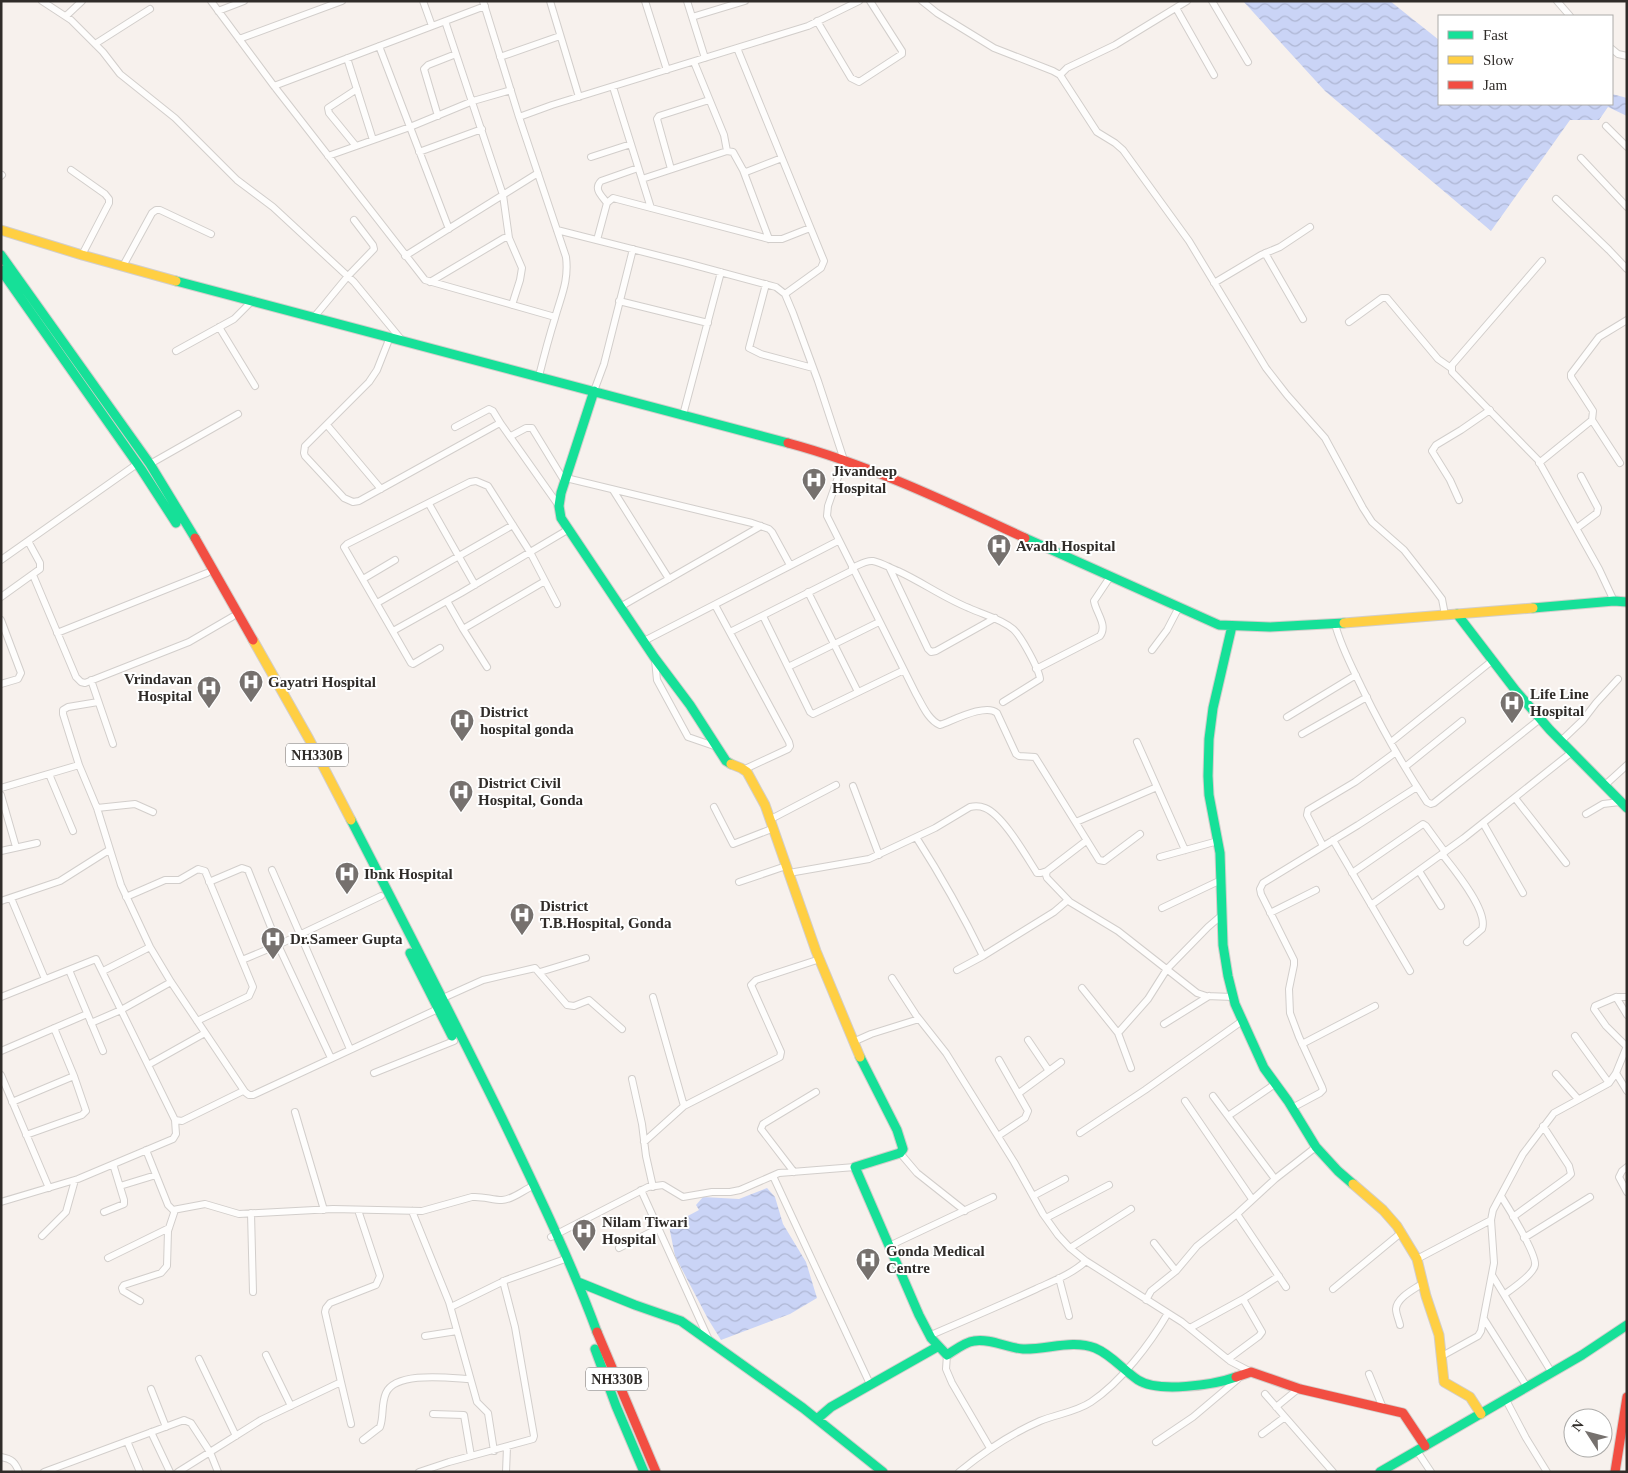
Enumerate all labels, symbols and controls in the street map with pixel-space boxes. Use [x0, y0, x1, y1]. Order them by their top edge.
legend [1438, 15, 1613, 105]
text: Fast [1483, 27, 1509, 43]
text: Slow [1483, 52, 1514, 68]
text: Jam [1483, 77, 1507, 93]
place label: Jivandeep Hospital [832, 463, 897, 496]
hospital icon: Jivandeep Hospital [801, 467, 827, 501]
hospital icon: Avadh Hospital [986, 533, 1012, 567]
place label: Avadh Hospital [1016, 538, 1115, 554]
hospital icon: Gayatri Hospital [238, 669, 264, 703]
place label: Vrindavan Hospital [124, 671, 193, 704]
place label: Gayatri Hospital [268, 674, 376, 690]
hospital icon: Vrindavan Hospital [196, 675, 222, 709]
place label: Life Line Hospital [1530, 686, 1589, 719]
hospital icon: Life Line Hospital [1499, 690, 1525, 724]
place label: District hospital gonda [480, 704, 574, 737]
hospital icon: District hospital gonda [449, 708, 475, 742]
road number: NH330B [286, 744, 348, 766]
place label: District Civil Hospital, Gonda [478, 775, 584, 808]
hospital icon: District Civil Hospital, Gonda [448, 779, 474, 813]
hospital icon: Ibnk Hospital [334, 861, 360, 895]
place label: Ibnk Hospital [364, 866, 453, 882]
place label: District T.B.Hospital, Gonda [540, 898, 672, 931]
hospital icon: District T.B.Hospital, Gonda [509, 902, 535, 936]
hospital icon: Dr.Sameer Gupta [260, 926, 286, 960]
place label: Dr.Sameer Gupta [290, 931, 403, 947]
place label: Nilam Tiwari Hospital [602, 1214, 688, 1247]
hospital icon: Nilam Tiwari Hospital [571, 1218, 597, 1252]
place label: Gonda Medical Centre [886, 1243, 985, 1276]
hospital icon: Gonda Medical Centre [855, 1247, 881, 1281]
road number: NH330B [586, 1368, 648, 1390]
north arrow [1563, 1408, 1613, 1458]
text: N [1569, 1417, 1587, 1434]

